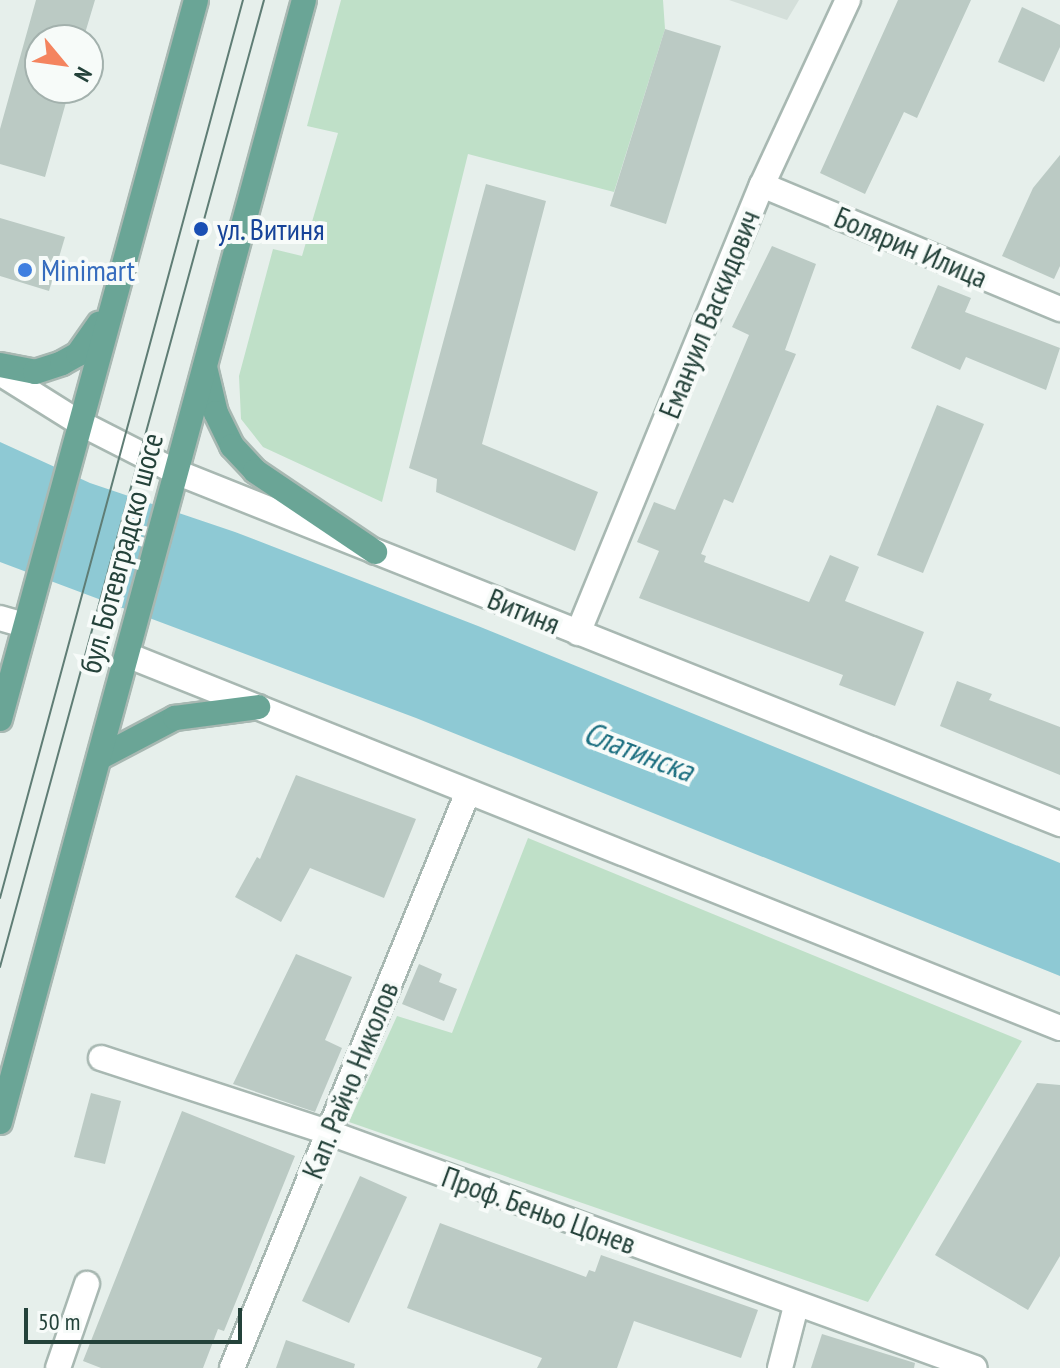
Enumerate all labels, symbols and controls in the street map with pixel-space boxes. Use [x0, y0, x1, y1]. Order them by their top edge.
north arrow [24, 24, 104, 104]
text: N [68, 63, 98, 87]
street label: Болярин Илица [829, 199, 993, 295]
street label: Емануил Васкидович [651, 205, 767, 423]
place label: ул. Витиня [217, 211, 326, 247]
marker: ул. Витиня [192, 220, 210, 238]
place label: Minimart [41, 252, 135, 288]
marker: Minimart [16, 261, 34, 279]
street label: бул. Ботевградско шосе [71, 428, 171, 678]
street label: Витиня [483, 580, 565, 642]
water label: Слатинска [579, 713, 699, 789]
street label: Кап. Райчо Николов [294, 975, 406, 1185]
street label: Проф. Беньо Цонев [436, 1158, 642, 1262]
scale bar [28, 1292, 246, 1342]
text: 50 m [38, 1306, 80, 1337]

